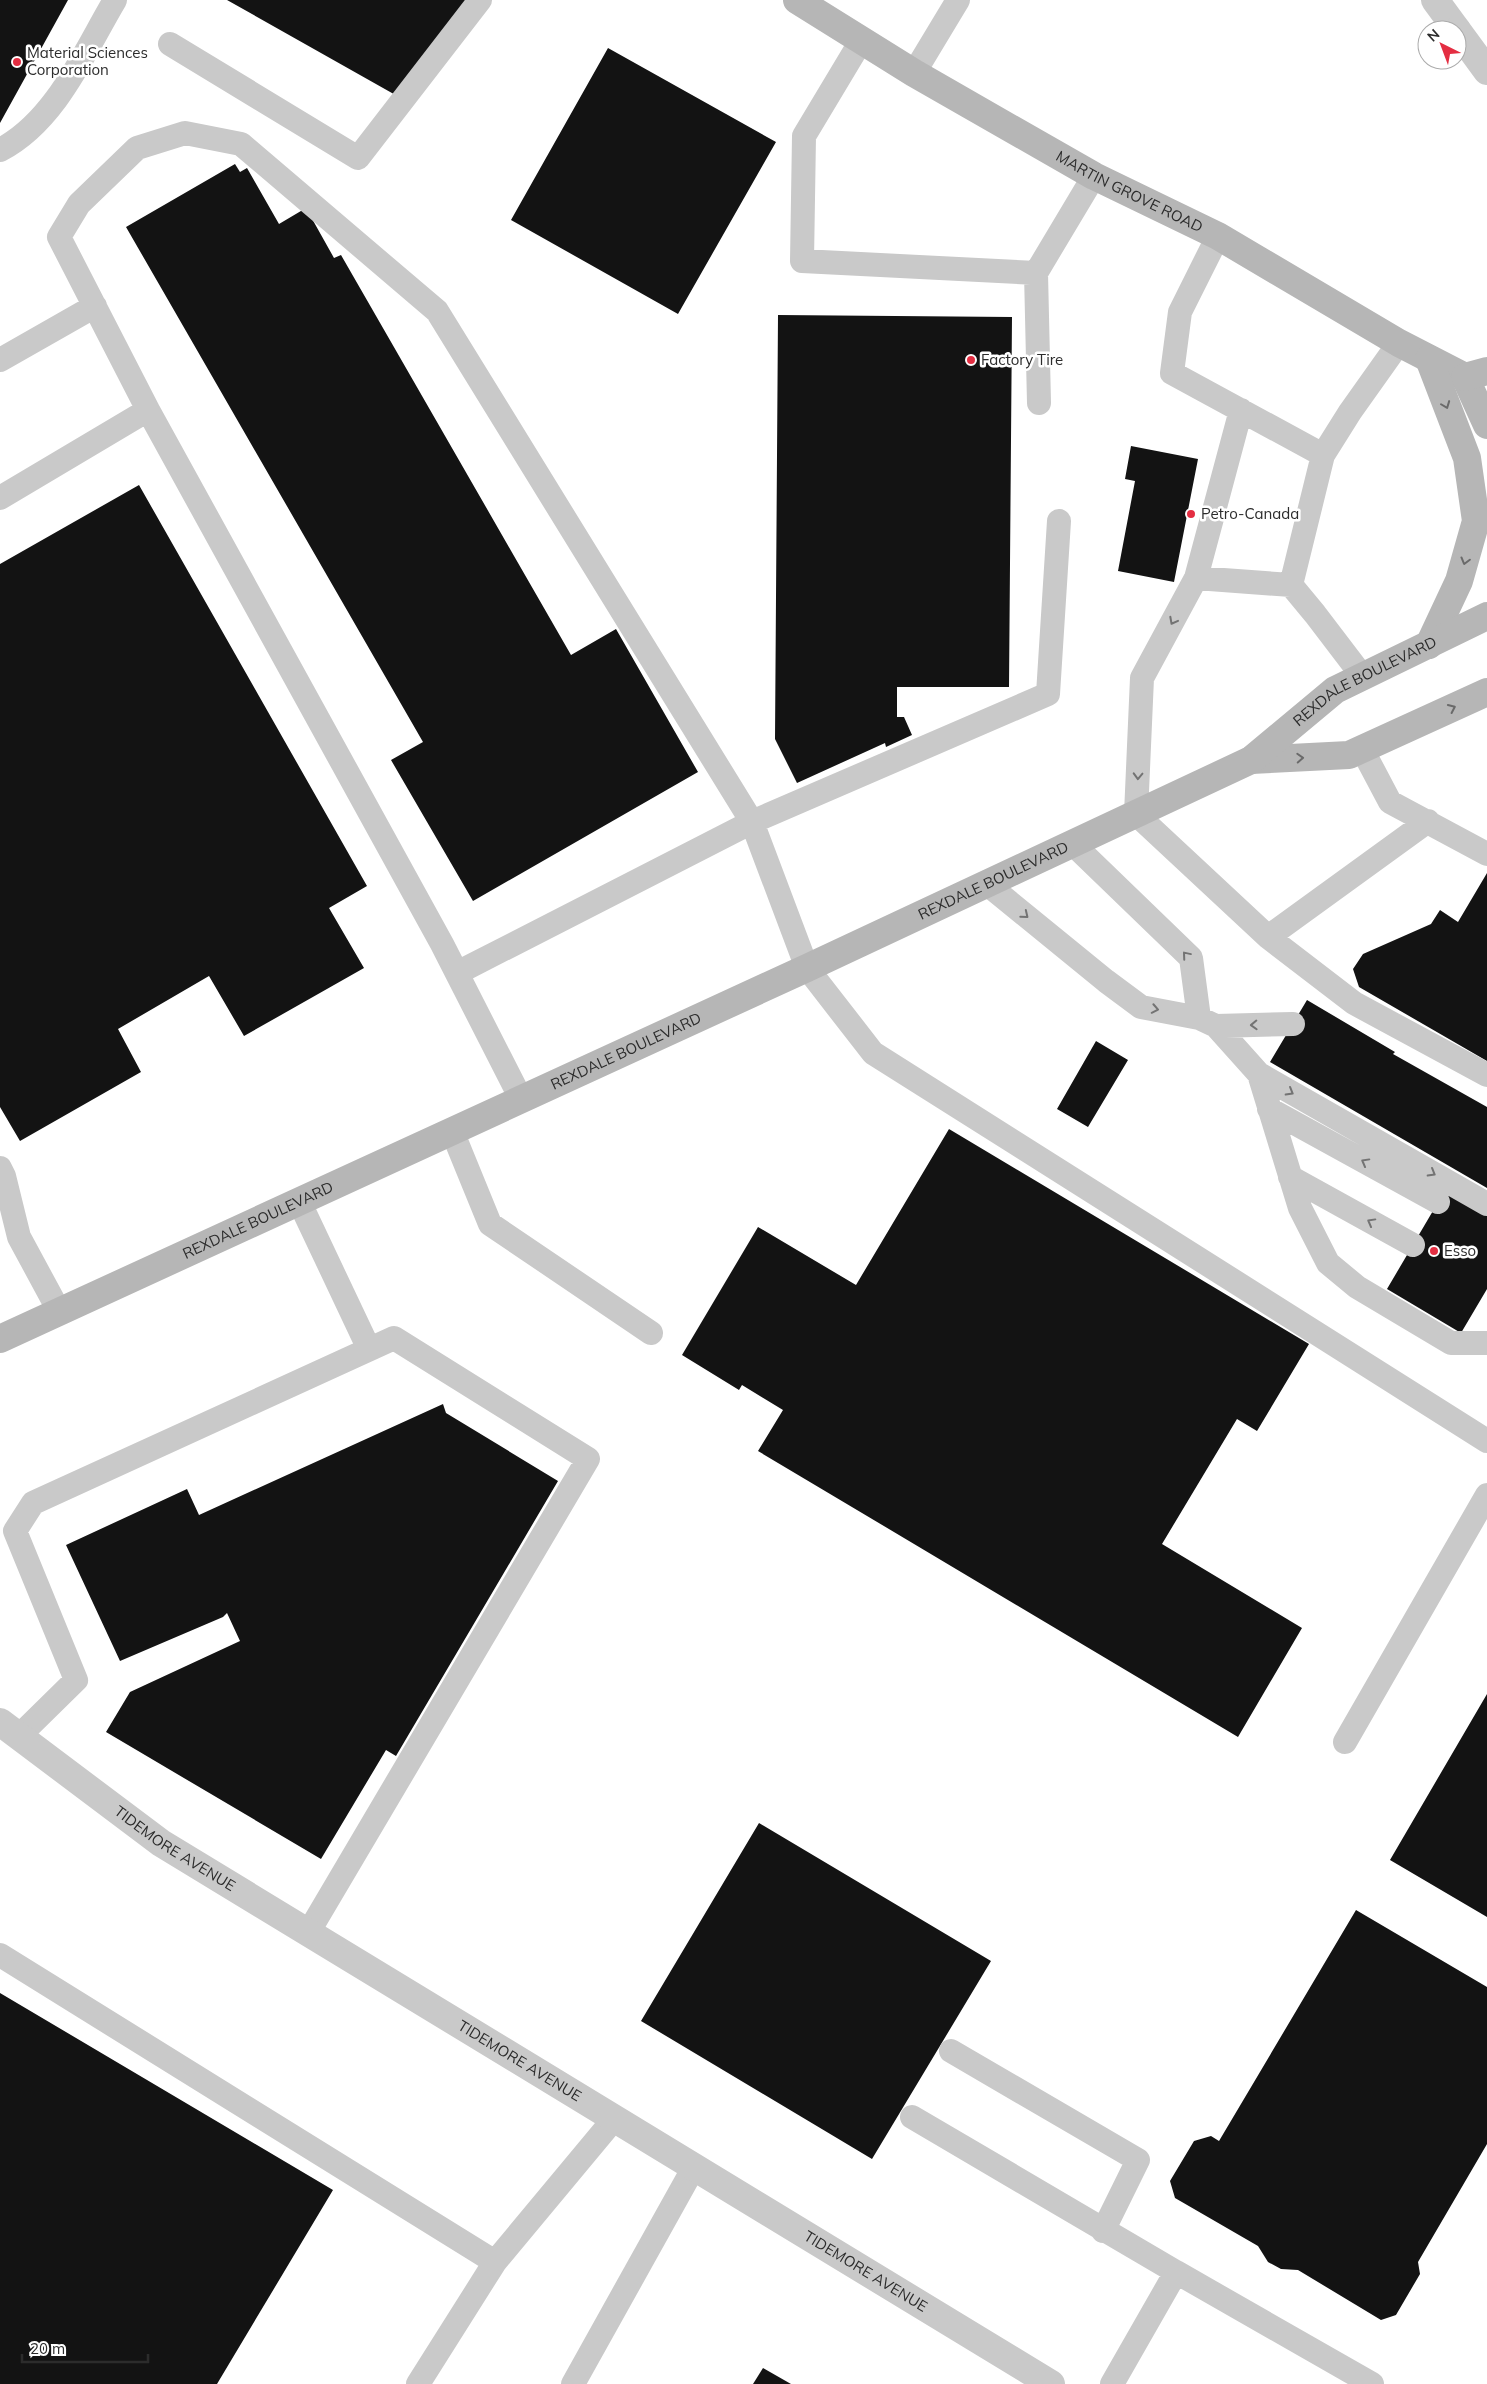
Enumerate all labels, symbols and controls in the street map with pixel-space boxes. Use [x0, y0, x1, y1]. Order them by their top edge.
north arrow [1417, 20, 1467, 70]
text: N [1423, 25, 1443, 46]
place label: Material Sciences Corporation [27, 43, 148, 79]
marker: Material Sciences Corporation [11, 56, 23, 68]
street label: MARTIN GROVE ROAD [1053, 146, 1206, 236]
place label: Factory Tire [981, 350, 1063, 369]
marker: Factory Tire [965, 354, 977, 366]
one-way arrow [1441, 400, 1451, 408]
place label: Petro-Canada [1201, 504, 1299, 523]
marker: Petro-Canada [1185, 508, 1197, 520]
one-way arrow [1460, 557, 1470, 565]
one-way arrow [1169, 616, 1179, 625]
street label: REXDALE BOULEVARD [1289, 632, 1440, 730]
one-way arrow [1447, 704, 1456, 715]
one-way arrow [1296, 752, 1304, 763]
one-way arrow [1133, 772, 1143, 780]
street label: REXDALE BOULEVARD [915, 837, 1071, 924]
one-way arrow [1019, 909, 1028, 918]
one-way arrow [1183, 951, 1192, 960]
one-way arrow [1151, 1004, 1159, 1014]
street label: REXDALE BOULEVARD [547, 1008, 704, 1094]
one-way arrow [1250, 1019, 1258, 1030]
one-way arrow [1285, 1086, 1294, 1096]
one-way arrow [1361, 1158, 1370, 1168]
one-way arrow [1426, 1166, 1435, 1176]
street label: REXDALE BOULEVARD [179, 1177, 336, 1263]
one-way arrow [1367, 1218, 1376, 1228]
place label: Esso [1444, 1241, 1476, 1260]
marker: Esso [1428, 1245, 1440, 1257]
street label: TIDEMORE AVENUE [111, 1801, 239, 1895]
street label: TIDEMORE AVENUE [455, 2016, 585, 2105]
street label: TIDEMORE AVENUE [801, 2226, 931, 2316]
scale bar [22, 2332, 149, 2364]
text: 20 m [30, 2339, 65, 2358]

